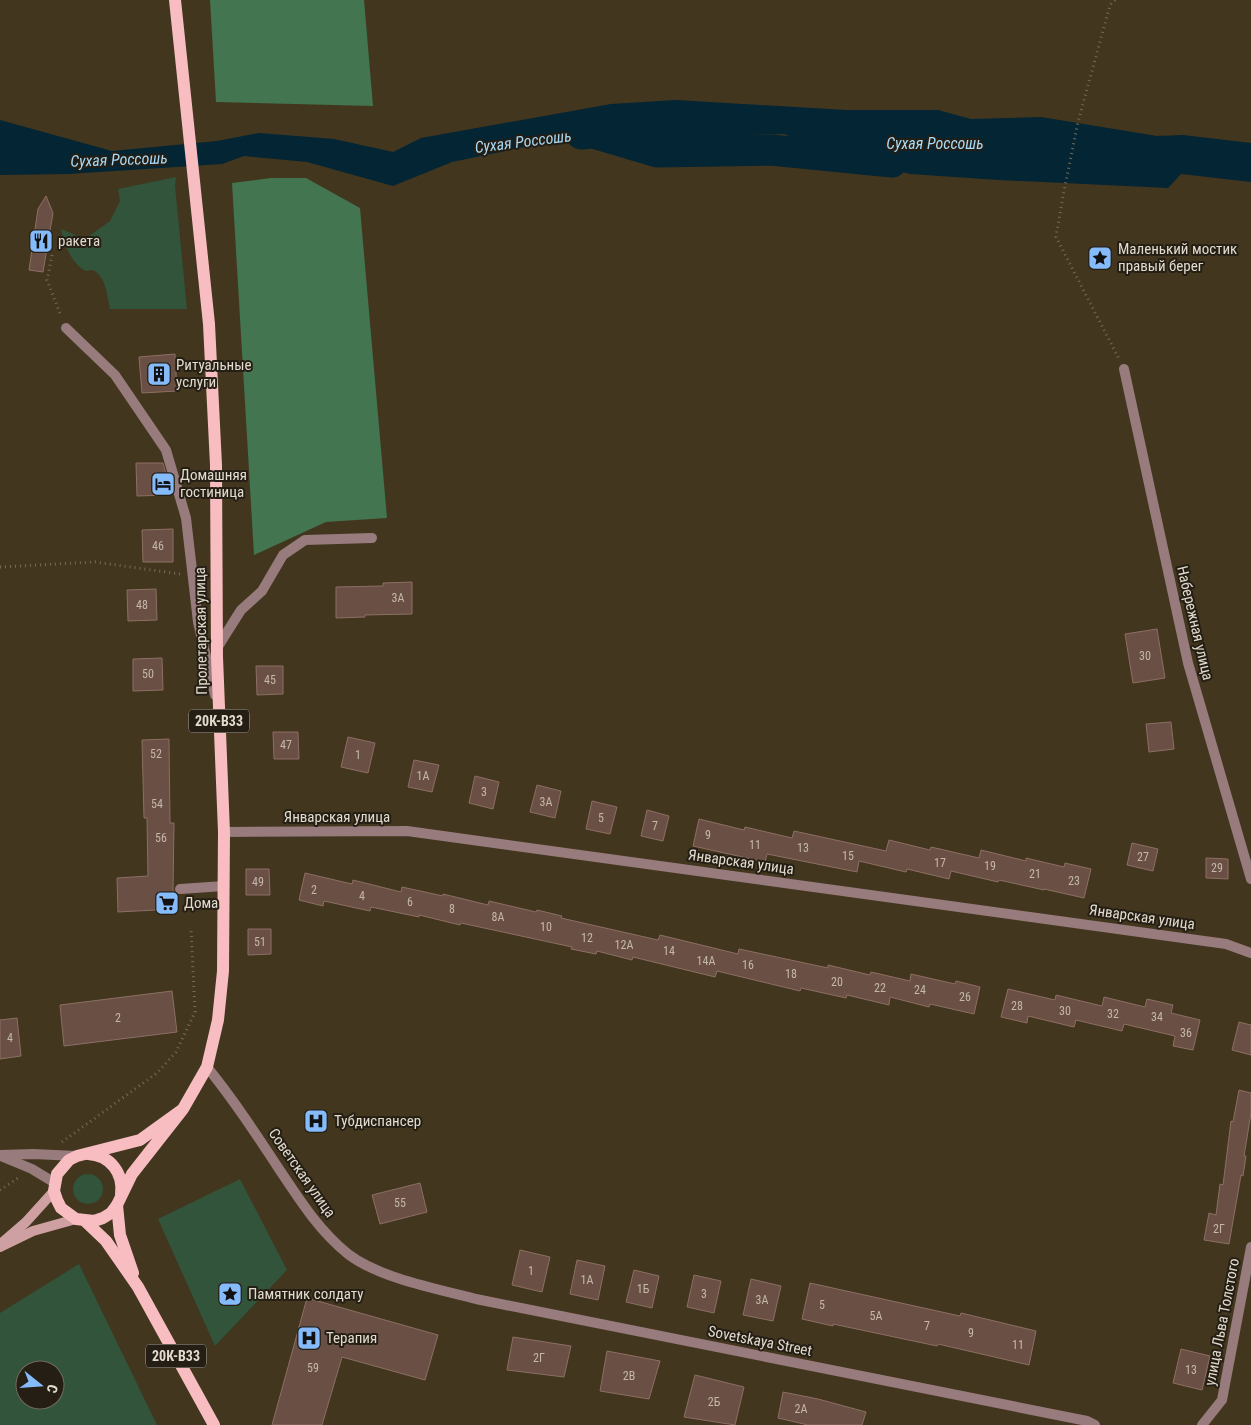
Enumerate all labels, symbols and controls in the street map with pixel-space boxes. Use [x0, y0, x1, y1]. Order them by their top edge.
water label: Сухая Россошь [474, 126, 573, 157]
water label: Сухая Россошь [886, 134, 984, 153]
water label: Сухая Россошь [70, 148, 168, 171]
restaurant icon: ракета [28, 228, 54, 254]
place label: ракета [58, 232, 100, 250]
place label: Маленький мостик правый берег [1118, 240, 1237, 275]
place icon: Маленький мостик правый берег [1087, 245, 1113, 271]
place label: Ритуальные услуги [176, 356, 251, 391]
building icon: Ритуальные услуги [146, 361, 172, 387]
place label: Домашняя гостиница [180, 466, 247, 501]
hotel icon: Домашняя гостиница [150, 471, 176, 497]
house number: 46 [152, 539, 164, 553]
street label: Набережная улица [1173, 564, 1217, 682]
street label: Пролетарская улица [191, 567, 211, 695]
house number: 3А [392, 591, 405, 605]
house number: 48 [136, 598, 148, 612]
house number: 30 [1139, 649, 1151, 663]
house number: 50 [142, 667, 154, 681]
house number: 45 [264, 673, 276, 687]
road number: 20К-В33 [189, 709, 249, 732]
house number: 47 [280, 738, 292, 752]
house number: 52 [150, 747, 162, 761]
house number: 1 [355, 748, 361, 762]
house number: 1А [417, 769, 430, 783]
house number: 3 [481, 785, 487, 799]
house number: 3А [540, 795, 553, 809]
house number: 54 [151, 797, 163, 811]
street label: Январская улица [284, 808, 390, 826]
house number: 5 [598, 811, 604, 825]
house number: 7 [652, 819, 658, 833]
house number: 9 [705, 828, 711, 842]
house number: 56 [155, 831, 167, 845]
house number: 11 [749, 838, 761, 852]
house number: 13 [797, 841, 809, 855]
street label: Январская улица [687, 846, 795, 878]
house number: 15 [842, 849, 854, 863]
house number: 27 [1137, 850, 1149, 864]
house number: 17 [934, 856, 946, 870]
house number: 19 [984, 859, 996, 873]
house number: 29 [1211, 861, 1223, 875]
house number: 21 [1029, 867, 1041, 881]
house number: 23 [1068, 874, 1080, 888]
house number: 49 [252, 875, 264, 889]
house number: 2 [311, 883, 317, 897]
house number: 4 [359, 889, 365, 903]
supermarket icon: Дома [154, 890, 180, 916]
place label: Дома [184, 894, 218, 912]
house number: 6 [407, 895, 413, 909]
street label: Январская улица [1088, 901, 1196, 933]
house number: 8 [449, 902, 455, 916]
house number: 8А [492, 910, 505, 924]
house number: 10 [540, 920, 552, 934]
house number: 12 [581, 931, 593, 945]
house number: 51 [254, 935, 266, 949]
house number: 12А [615, 938, 633, 952]
house number: 14 [663, 944, 675, 958]
house number: 14А [697, 954, 715, 968]
house number: 16 [742, 958, 754, 972]
house number: 18 [785, 967, 797, 981]
house number: 20 [831, 975, 843, 989]
house number: 22 [874, 981, 886, 995]
house number: 24 [914, 983, 926, 997]
house number: 26 [959, 990, 971, 1004]
house number: 28 [1011, 999, 1023, 1013]
house number: 30 [1059, 1004, 1071, 1018]
house number: 32 [1107, 1007, 1119, 1021]
house number: 34 [1151, 1010, 1163, 1024]
house number: 2 [115, 1011, 121, 1025]
house number: 36 [1180, 1026, 1192, 1040]
house number: 4 [7, 1031, 13, 1045]
hospital icon: Тубдиспансер [303, 1108, 329, 1134]
place label: Тубдиспансер [334, 1112, 421, 1130]
street label: Советская улица [265, 1125, 339, 1221]
house number: 55 [394, 1196, 406, 1210]
house number: 2Г [1213, 1222, 1225, 1236]
street label: улица Льва Толстого [1201, 1257, 1243, 1387]
house number: 1 [528, 1264, 534, 1278]
house number: 1А [581, 1273, 594, 1287]
place icon: Памятник солдату [217, 1281, 243, 1307]
house number: 1Б [637, 1282, 650, 1296]
place label: Памятник солдату [248, 1285, 364, 1303]
house number: 3 [701, 1287, 707, 1301]
house number: 3А [756, 1293, 769, 1307]
house number: 5 [819, 1298, 825, 1312]
house number: 5А [870, 1309, 883, 1323]
house number: 7 [924, 1319, 930, 1333]
street label: Sovetskaya Street [706, 1322, 814, 1360]
hospital icon: Терапия [296, 1325, 322, 1351]
house number: 9 [968, 1326, 974, 1340]
place label: Терапия [326, 1329, 377, 1347]
house number: 11 [1012, 1338, 1024, 1352]
road number: 20К-В33 [146, 1344, 206, 1368]
house number: 2Г [533, 1351, 545, 1365]
north arrow [15, 1360, 65, 1410]
house number: 59 [307, 1361, 319, 1375]
house number: 13 [1185, 1363, 1197, 1377]
house number: 2В [623, 1369, 635, 1383]
text: С [44, 1383, 61, 1395]
house number: 2Б [708, 1395, 721, 1409]
house number: 2А [795, 1402, 808, 1416]

